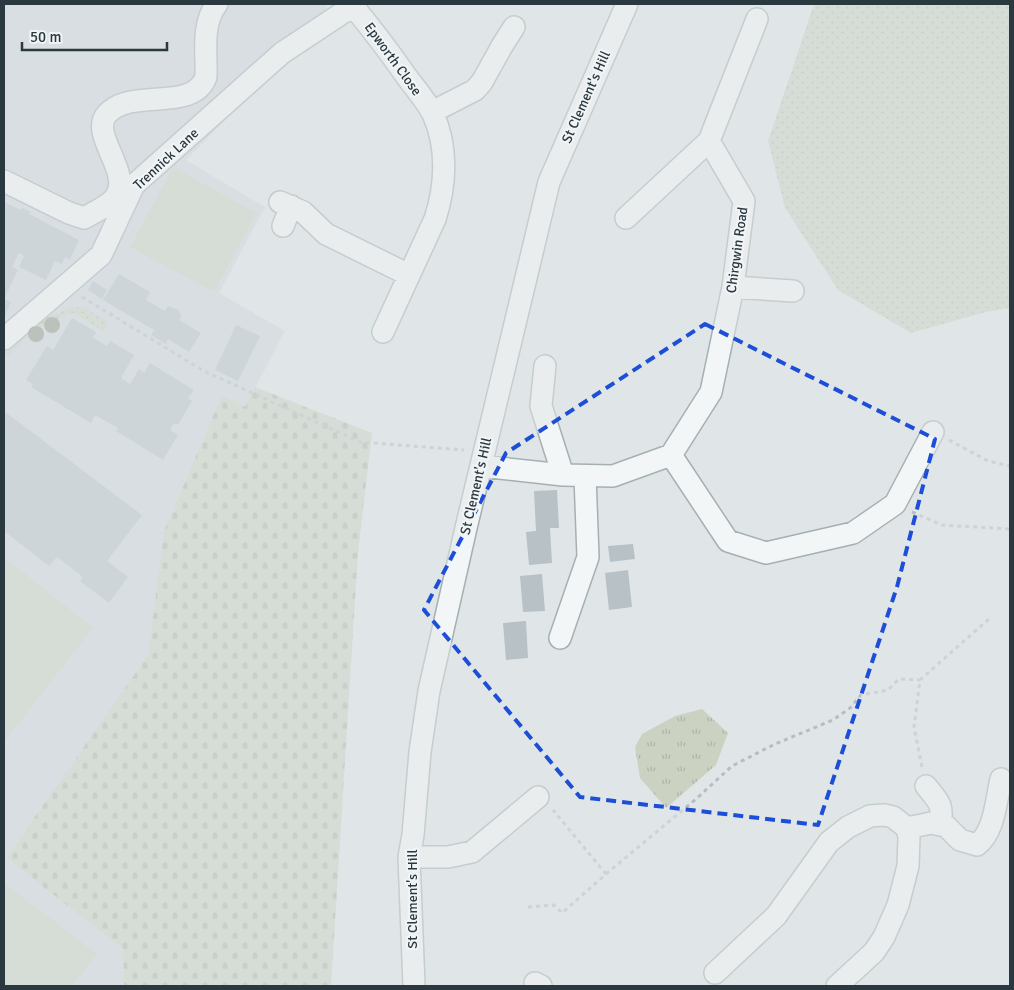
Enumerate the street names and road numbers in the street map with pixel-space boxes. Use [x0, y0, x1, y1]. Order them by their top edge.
street label: Epworth Close [361, 19, 425, 99]
street label: St Clement's Hill [558, 48, 614, 146]
street label: Trennick Lane [130, 125, 202, 193]
street label: Chirgwin Road [723, 206, 751, 294]
street label: St Clement's Hill [457, 436, 495, 536]
street label: St Clement's Hill [404, 849, 421, 949]

